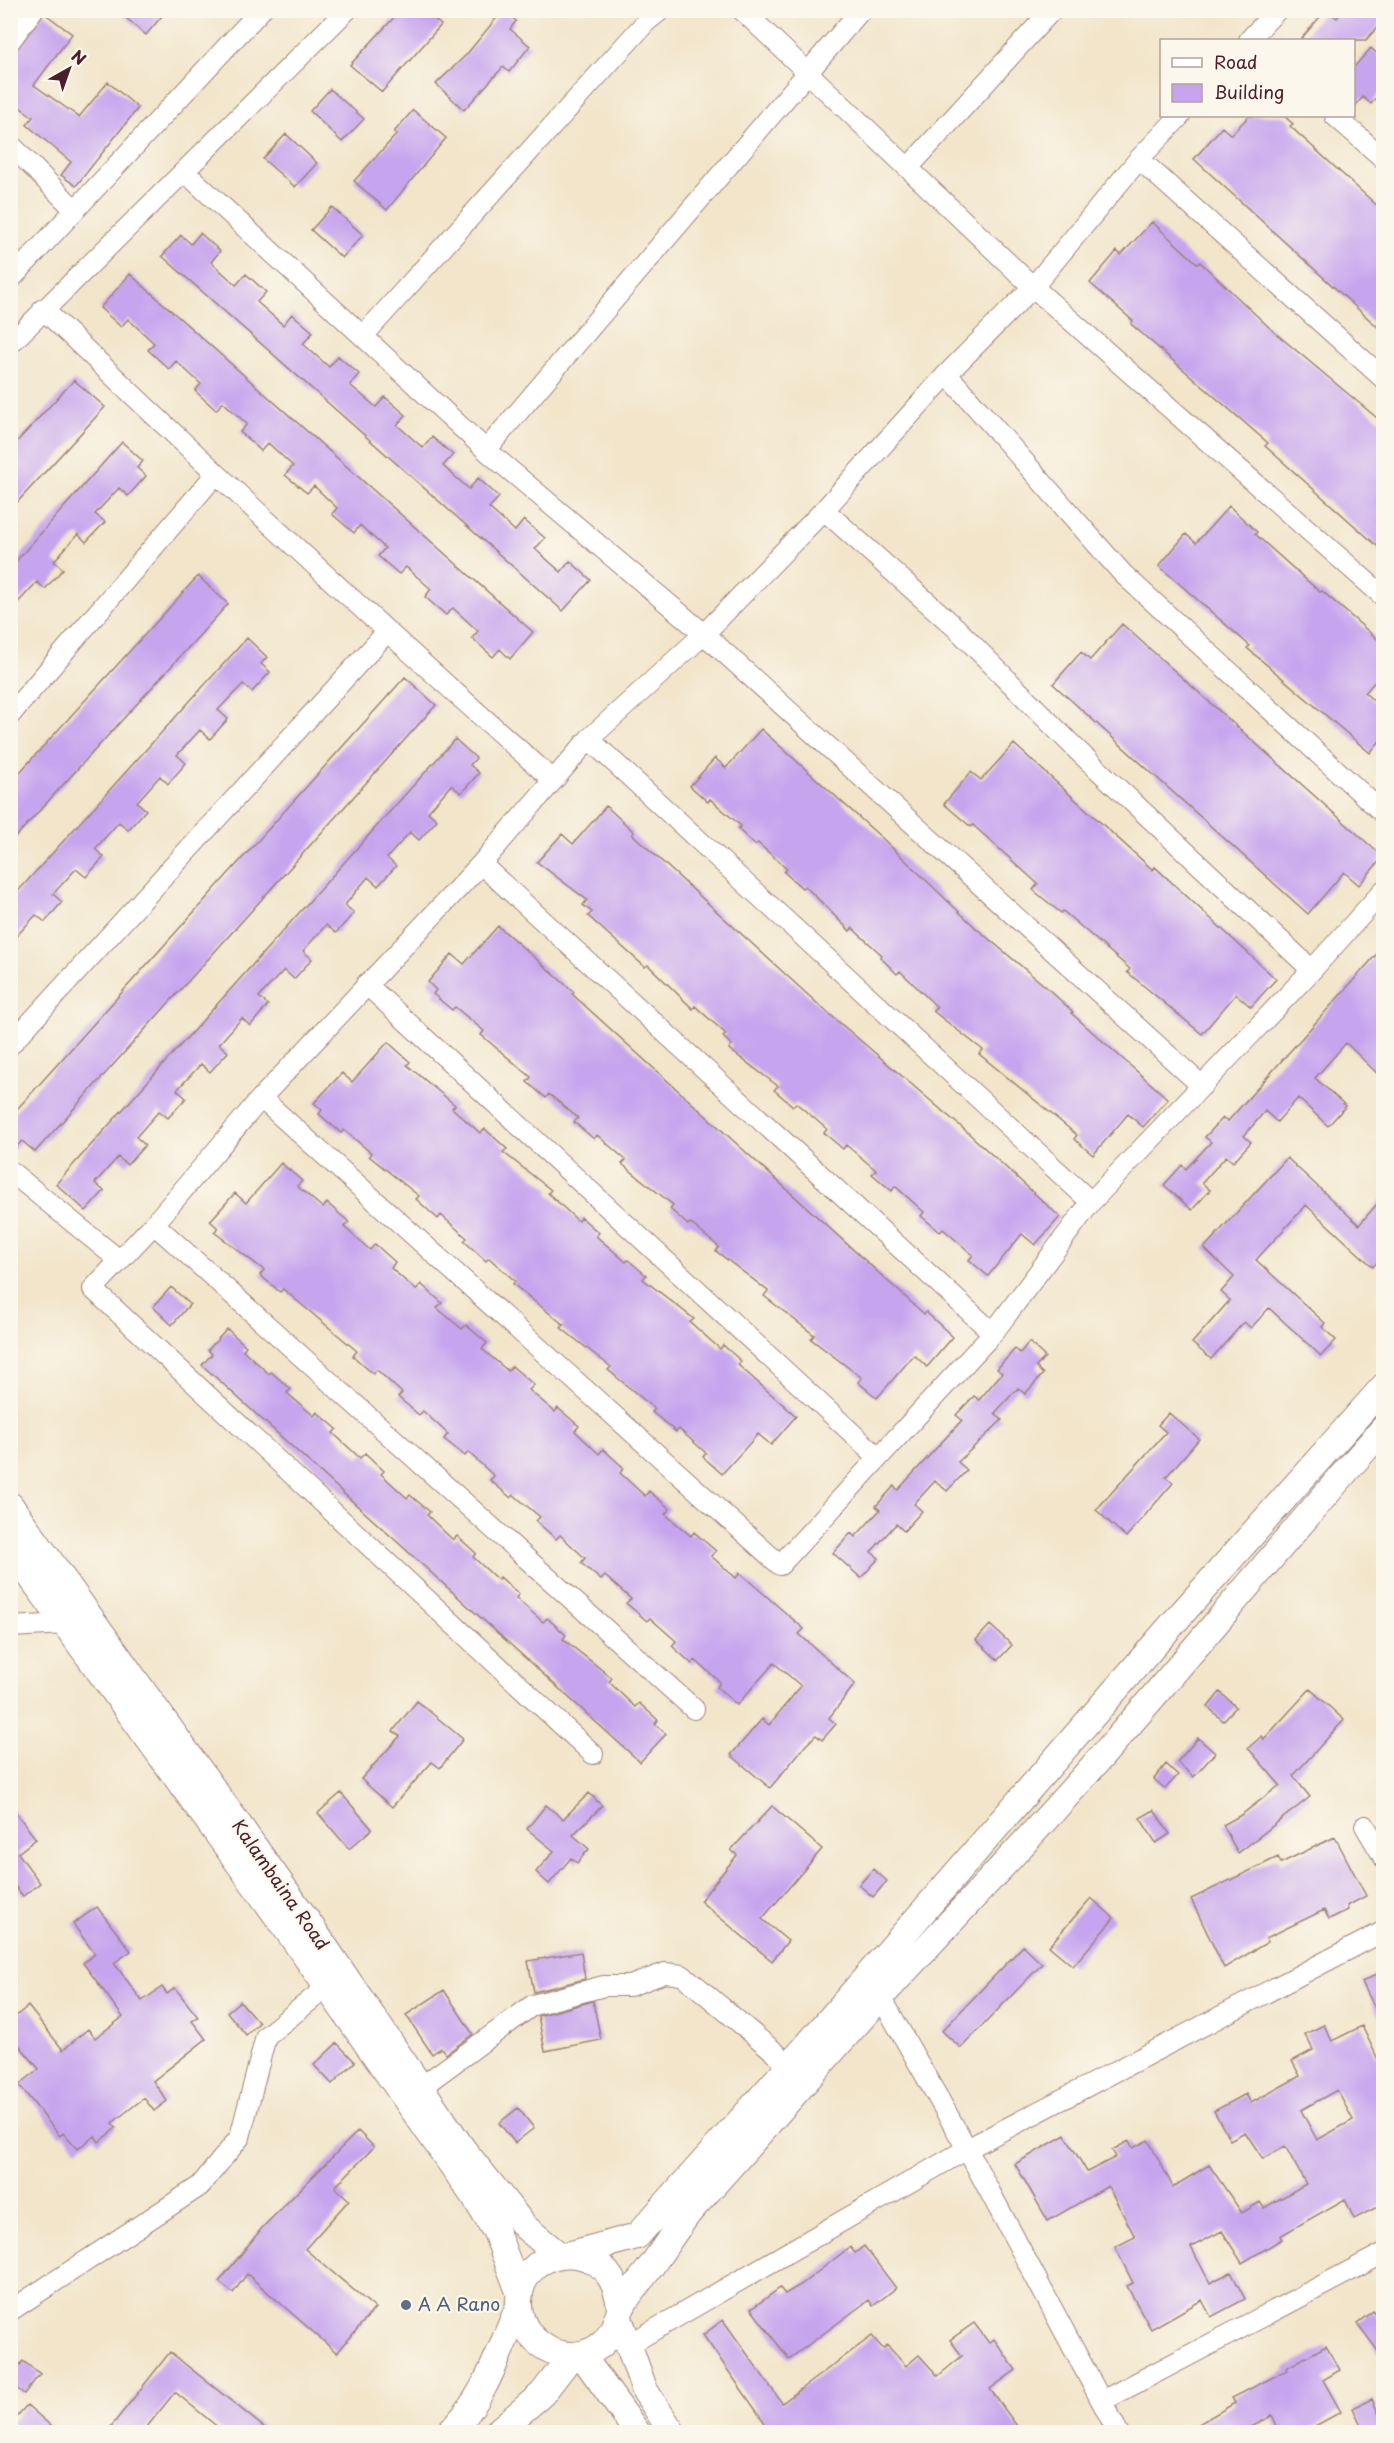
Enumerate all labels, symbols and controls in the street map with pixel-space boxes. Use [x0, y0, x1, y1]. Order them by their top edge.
north arrow [39, 39, 99, 99]
legend [1160, 39, 1355, 117]
text: N [67, 43, 92, 70]
text: Road [1214, 48, 1258, 75]
text: Building [1214, 78, 1284, 105]
street label: Kalambaina Road [226, 1813, 336, 1955]
place label: A A Rano [418, 2290, 500, 2317]
marker: A A Rano [399, 2298, 413, 2312]

